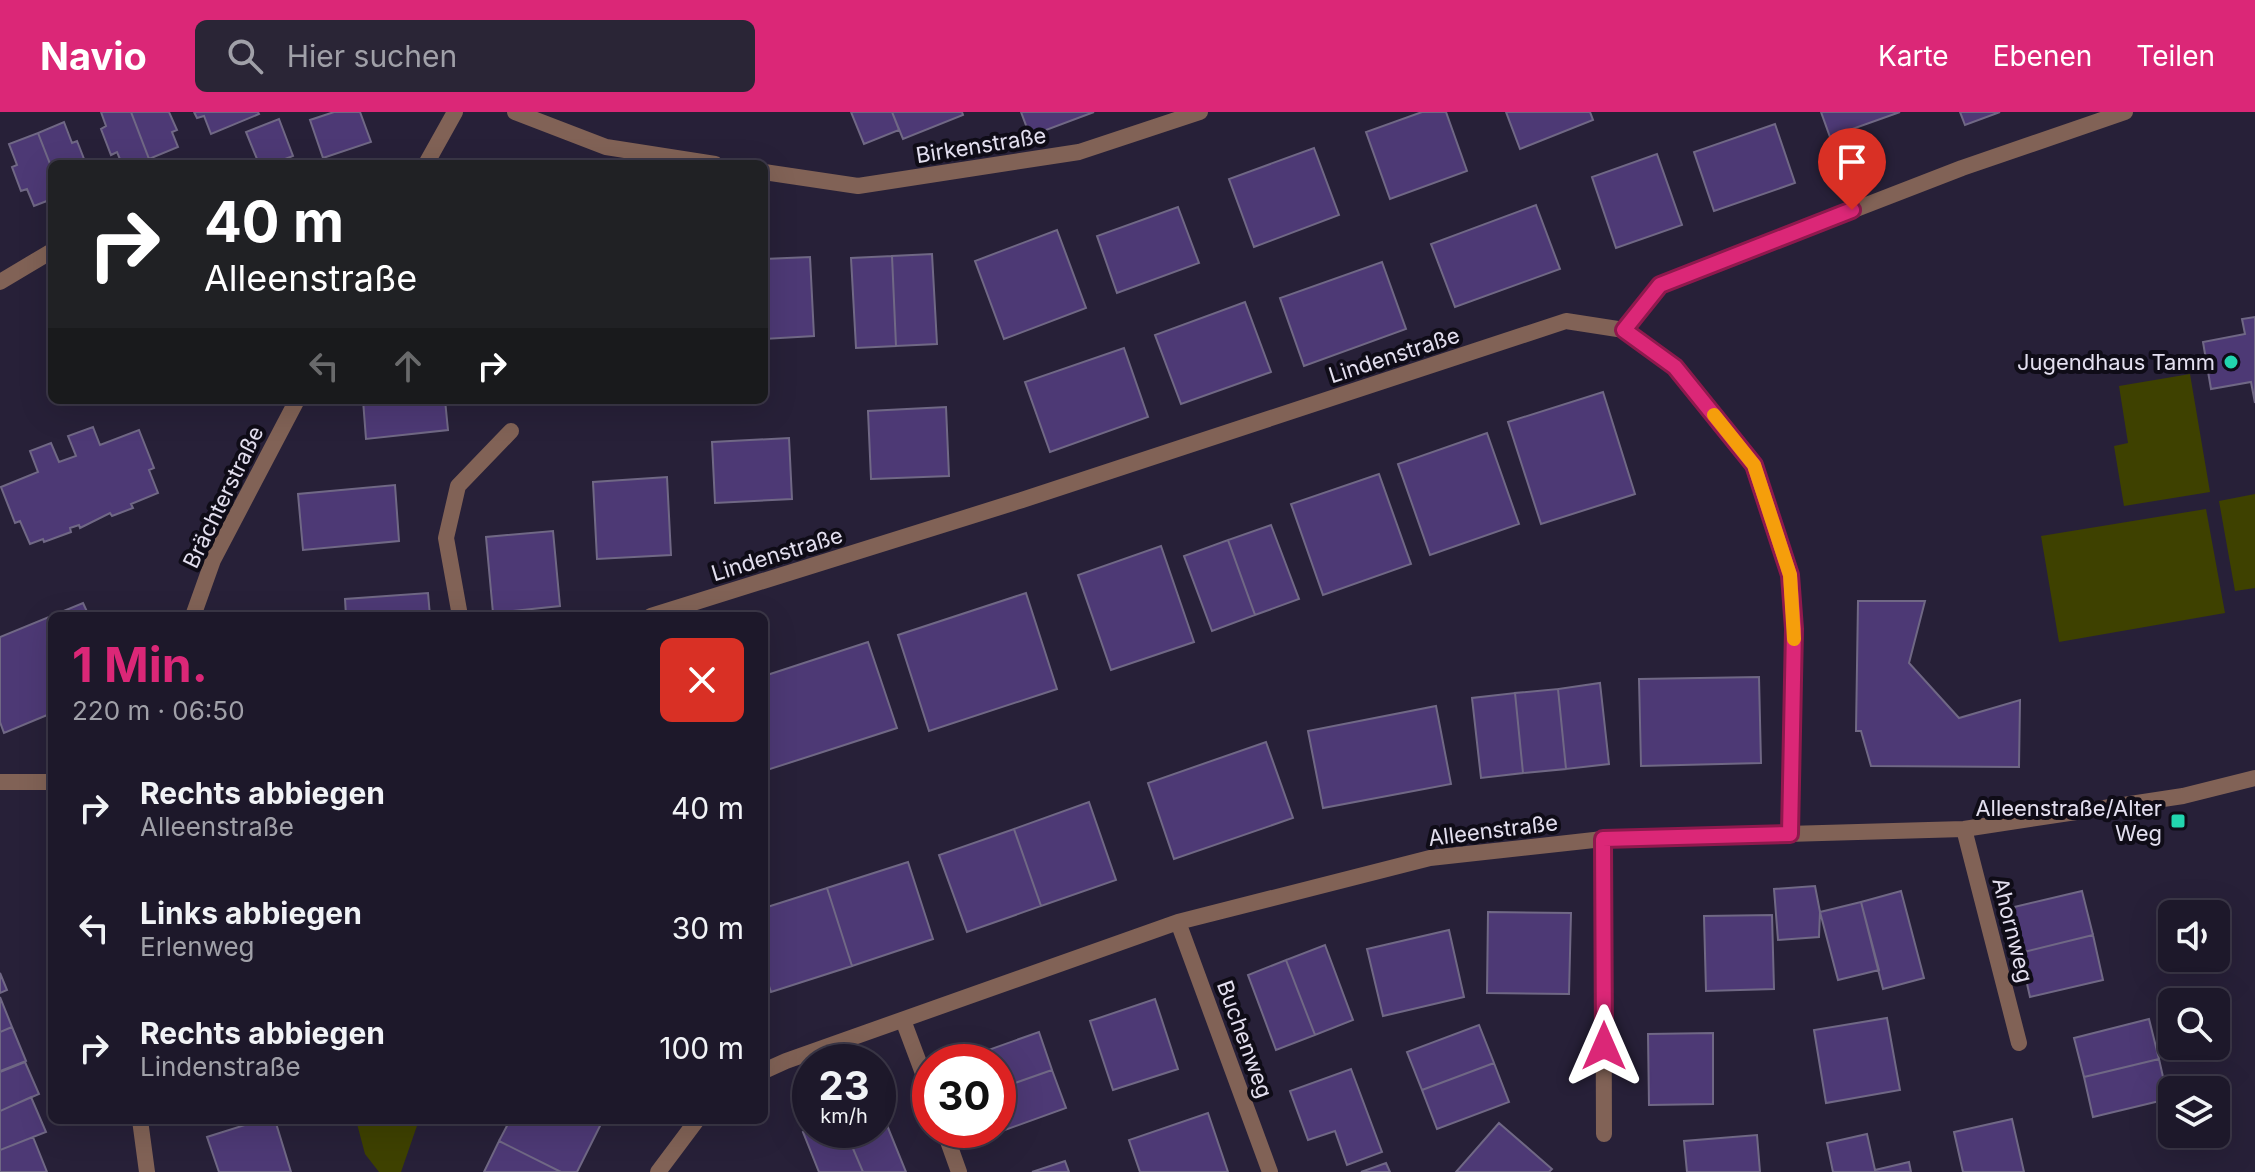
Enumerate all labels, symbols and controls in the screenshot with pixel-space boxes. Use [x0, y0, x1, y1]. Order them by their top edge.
search box [195, 20, 755, 92]
text: Navio [40, 33, 147, 79]
icon: search [223, 34, 267, 78]
text: Hier suchen [287, 38, 457, 74]
text: Karte [1878, 39, 1949, 73]
text: Ebenen [1993, 39, 2092, 73]
text: Teilen [2136, 39, 2215, 73]
street label: Birkenstraße [914, 122, 1048, 168]
pin [1818, 128, 1886, 210]
icon: arrive [1830, 140, 1874, 184]
text: 40 m [204, 188, 344, 256]
icon: right [72, 192, 176, 296]
text: Alleenstraße [204, 256, 417, 300]
street label: Lindenstraße [1325, 322, 1463, 388]
icon: left [302, 344, 346, 388]
icon: ahead [386, 344, 430, 388]
icon: right [470, 344, 514, 388]
place label: Jugendhaus Tamm [2017, 349, 2215, 375]
marker: Jugendhaus Tamm [2222, 353, 2240, 371]
street label: Brächterstraße [177, 422, 269, 572]
street label: Lindenstraße [708, 522, 846, 586]
text: 1 Min. [72, 635, 208, 694]
button: close [660, 638, 744, 722]
text: 220 m · 06:50 [72, 695, 245, 726]
text: Rechts abbiegen [140, 775, 385, 811]
icon: right [72, 786, 116, 830]
text: 40 m [671, 790, 744, 826]
place label: Alleenstraße/Alter Weg [1975, 795, 2162, 846]
street label: Alleenstraße [1427, 809, 1559, 851]
text: Alleenstraße [140, 811, 294, 842]
marker: Alleenstraße/Alter Weg [2169, 812, 2187, 830]
street label: Ahornweg [1987, 875, 2039, 985]
text: Links abbiegen [140, 895, 362, 931]
map controls [2158, 900, 2230, 1148]
button: sound [2158, 900, 2230, 972]
icon: left [72, 906, 116, 950]
text: 30 m [672, 910, 744, 946]
text: Erlenweg [140, 931, 255, 962]
street label: Buchenweg [1212, 977, 1278, 1101]
button: search [2158, 988, 2230, 1060]
position arrow [1562, 1004, 1646, 1088]
text: Rechts abbiegen [140, 1015, 385, 1051]
icon: right [72, 1026, 116, 1070]
text: 100 m [659, 1030, 744, 1066]
speed limit sign: 30 [912, 1044, 1016, 1148]
text: Lindenstraße [140, 1051, 301, 1082]
text: 23 [818, 1061, 870, 1110]
button: layers [2158, 1076, 2230, 1148]
text: km/h [820, 1104, 868, 1128]

